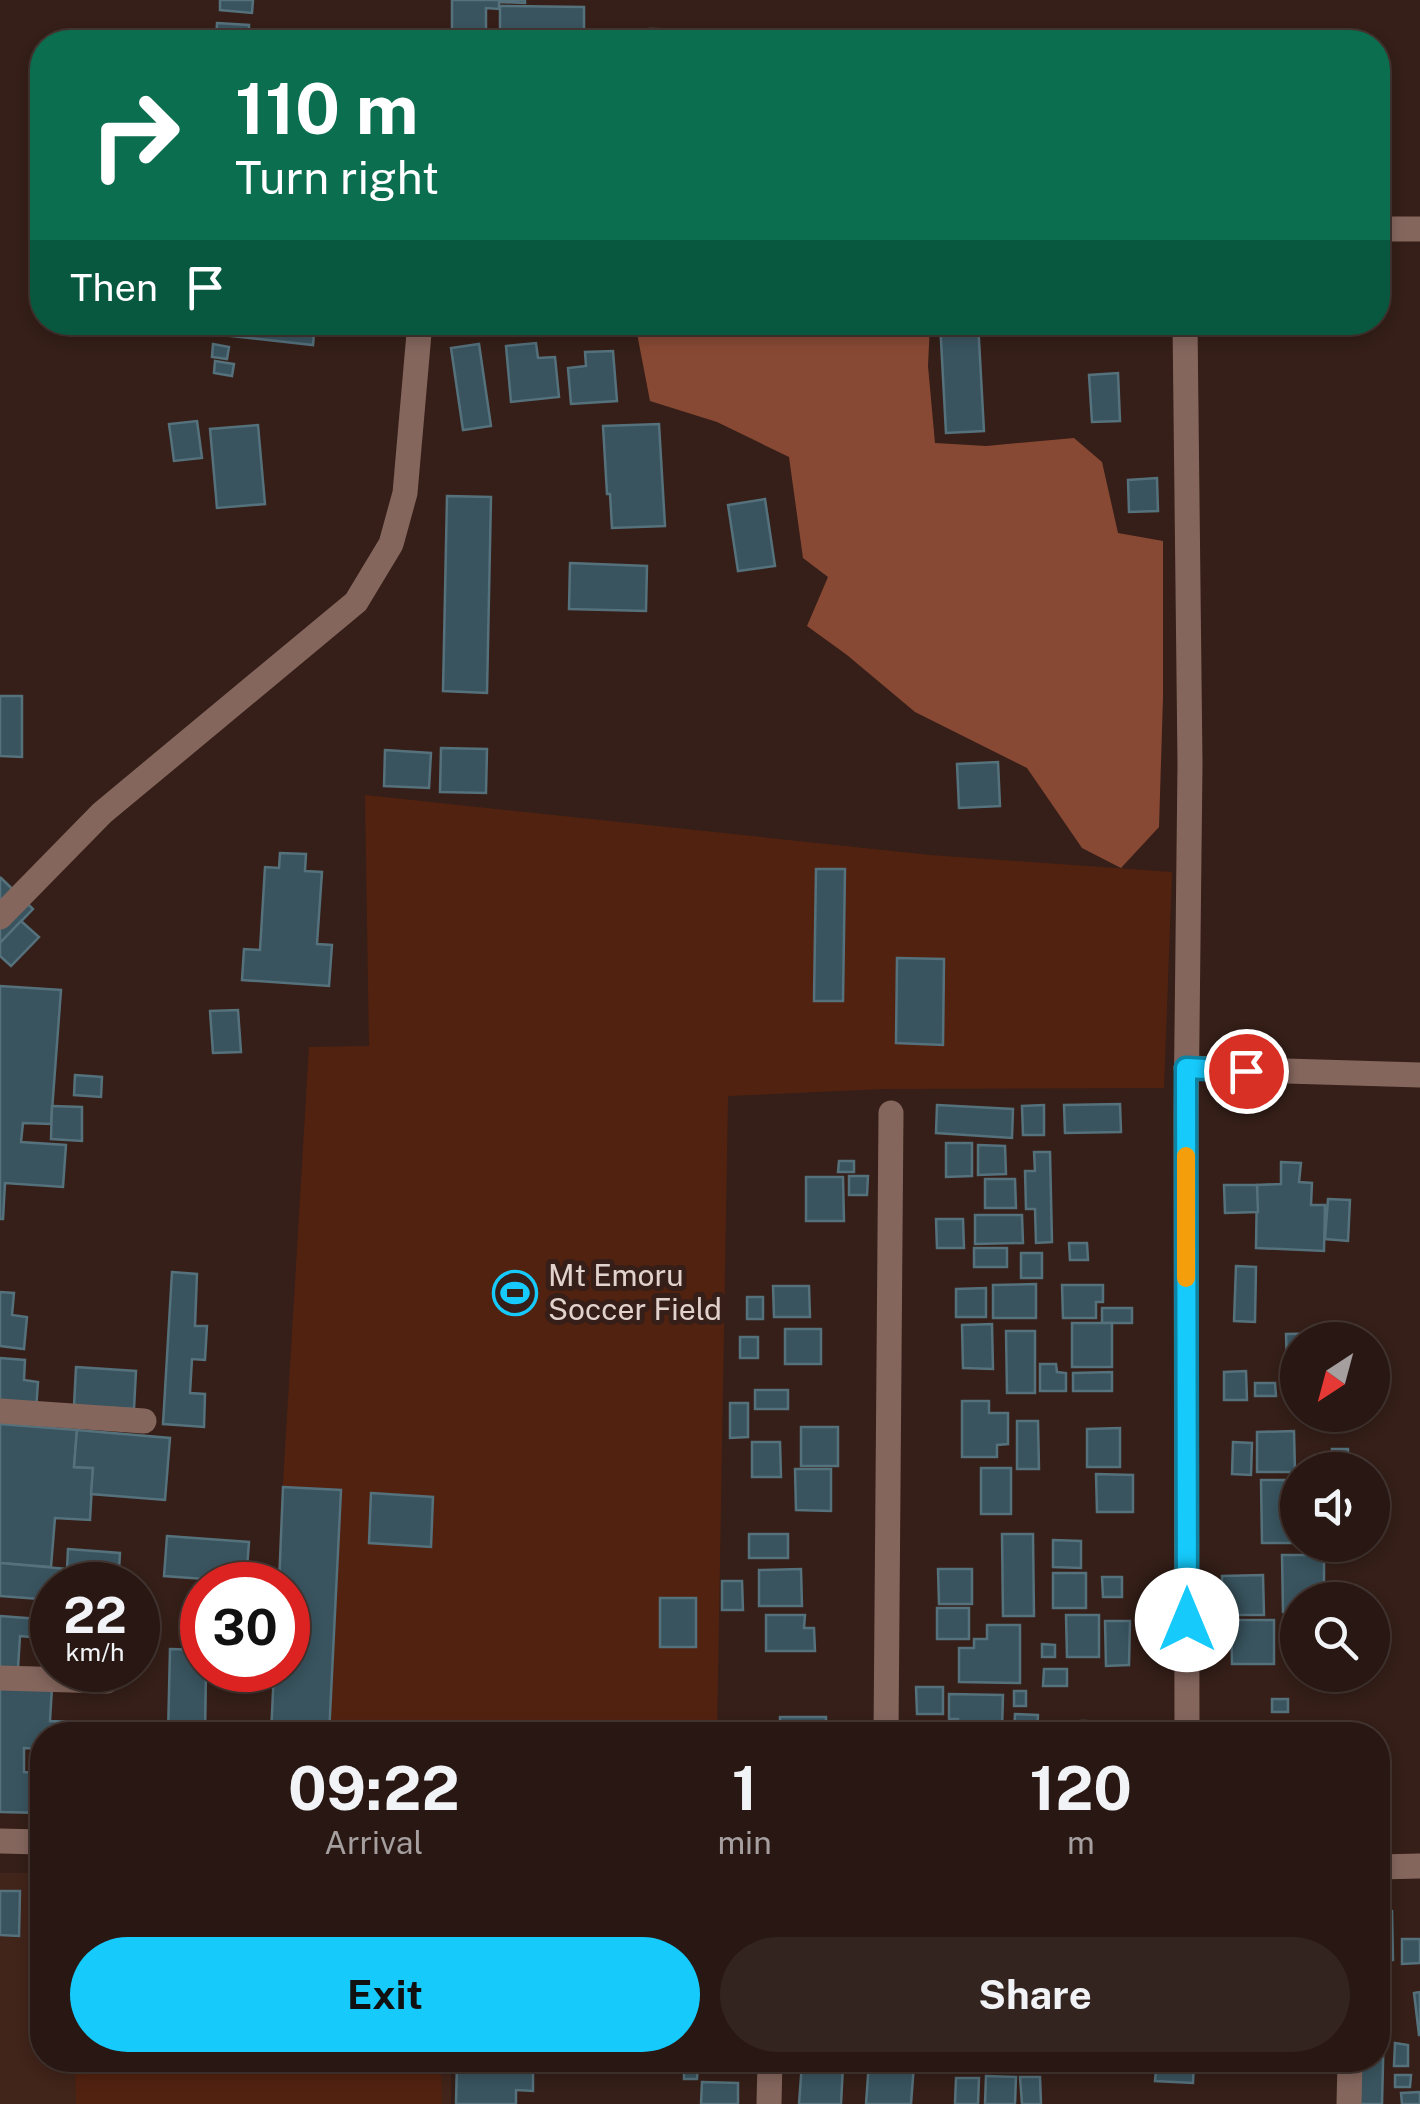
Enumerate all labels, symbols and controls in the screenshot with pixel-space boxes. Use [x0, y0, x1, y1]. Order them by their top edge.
text: 110 m [235, 67, 419, 150]
icon: right [70, 70, 200, 200]
text: Turn right [235, 151, 439, 204]
icon: arrive [178, 260, 233, 315]
text: Then [70, 265, 158, 310]
pin [1204, 1029, 1289, 1114]
icon: arrive [1219, 1044, 1274, 1099]
place label: Mt Emoru Soccer Field [548, 1257, 722, 1327]
sports icon: Mt Emoru Soccer Field [492, 1270, 538, 1316]
north arrow [1280, 1322, 1390, 1432]
map controls [1280, 1322, 1390, 1692]
button: sound [1280, 1452, 1390, 1562]
speed limit sign: 30 [180, 1562, 310, 1692]
position arrow [1135, 1568, 1239, 1672]
button: search [1280, 1582, 1390, 1692]
text: 22 [63, 1585, 127, 1644]
text: km/h [66, 1637, 124, 1667]
text: 09:22 [288, 1753, 460, 1824]
text: 1 [732, 1753, 757, 1824]
text: 120 [1030, 1753, 1132, 1824]
text: Arrival [324, 1824, 423, 1861]
text: min [717, 1824, 772, 1861]
text: m [1067, 1824, 1095, 1861]
button: Exit [70, 1937, 700, 2052]
button: Share [720, 1937, 1350, 2052]

